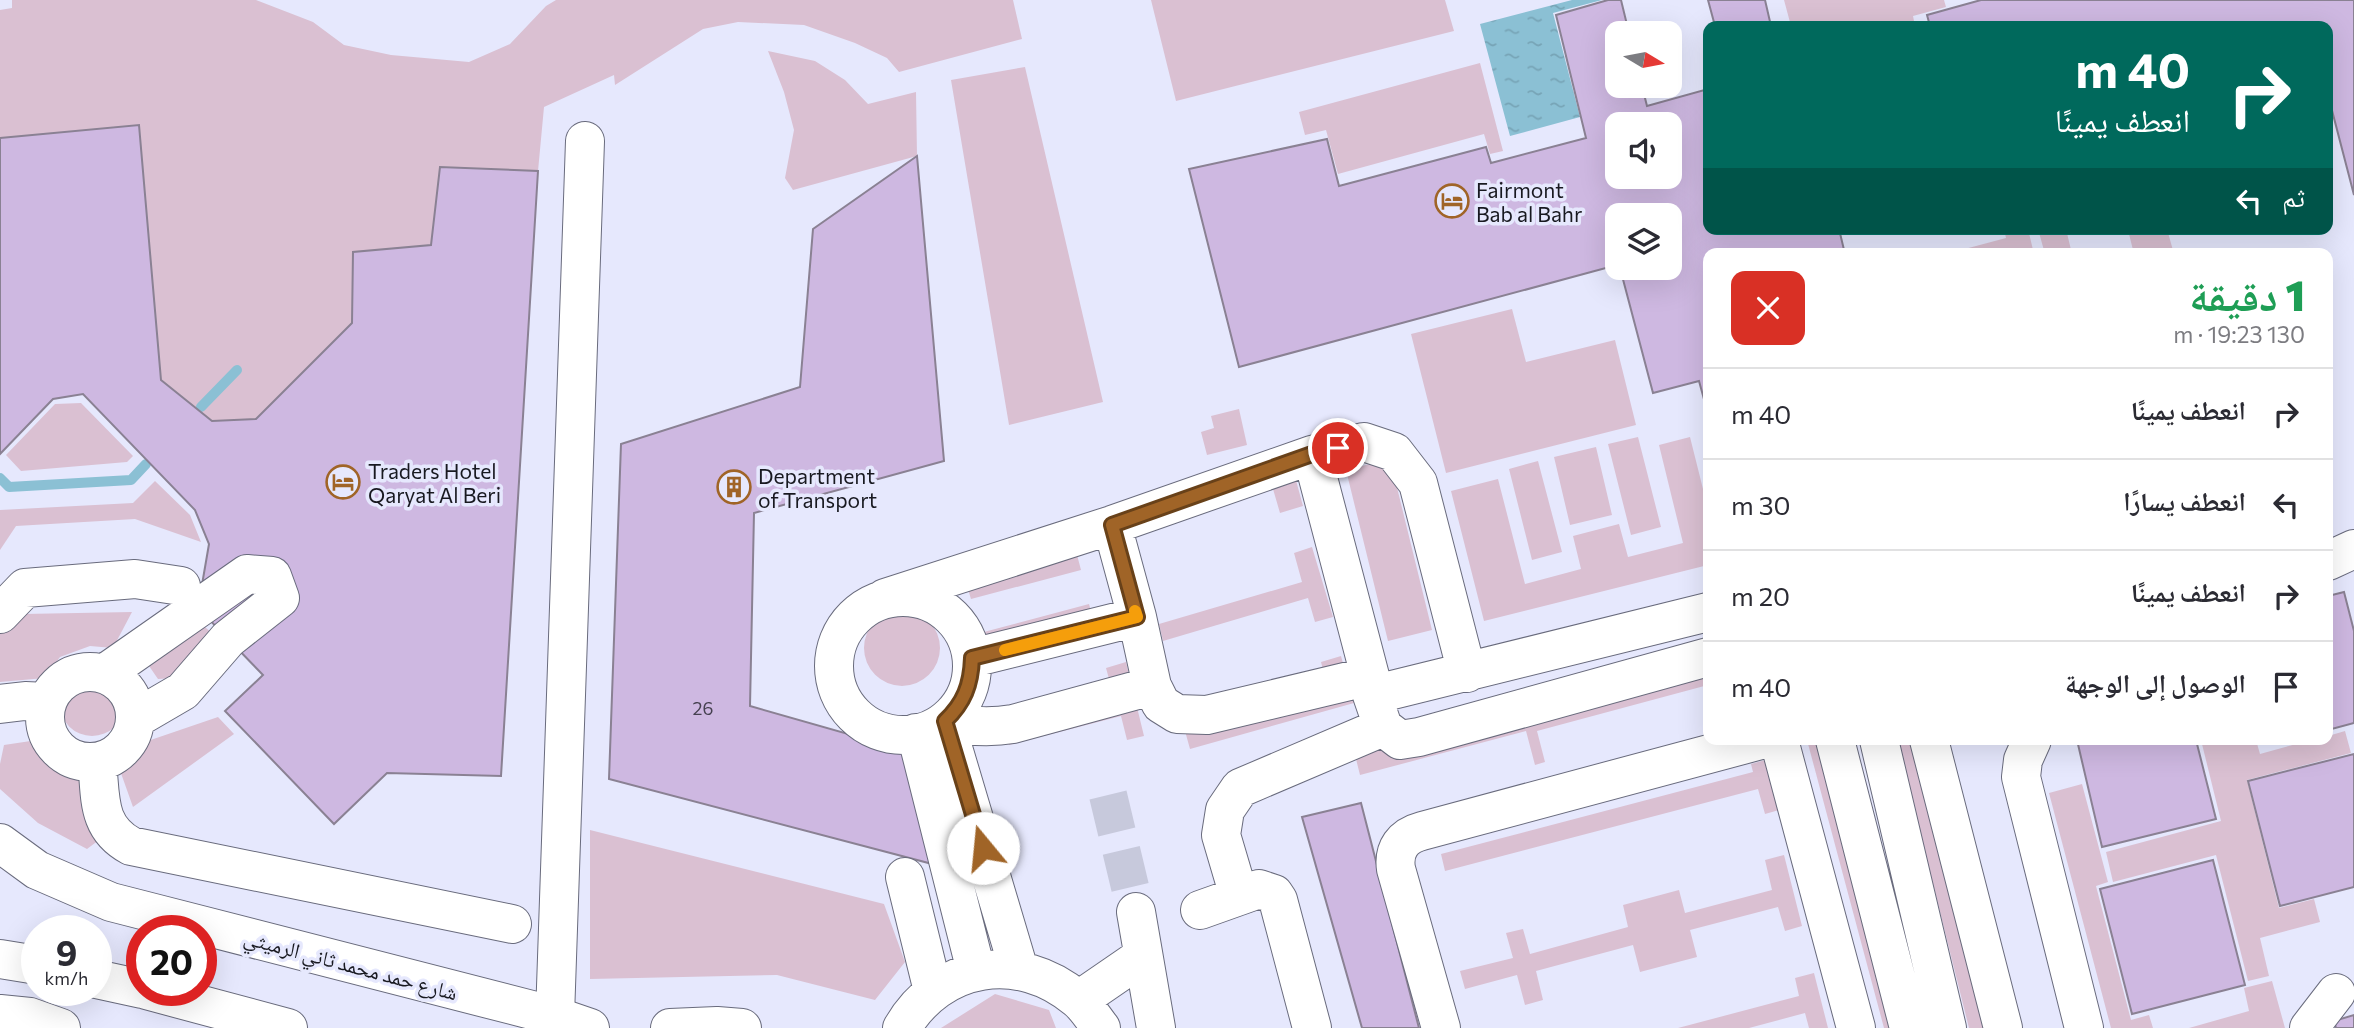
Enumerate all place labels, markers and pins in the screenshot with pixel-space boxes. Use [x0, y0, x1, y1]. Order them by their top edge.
place label: Fairmont Bab al Bahr [1476, 177, 1582, 226]
hotel icon: Fairmont Bab al Bahr [1433, 182, 1471, 220]
pin [1308, 418, 1368, 478]
place label: Traders Hotel Qaryat Al Beri [368, 458, 501, 507]
hotel icon: Traders Hotel Qaryat Al Beri [324, 463, 362, 501]
place label: Department of Transport [758, 463, 877, 512]
building icon: Department of Transport [715, 468, 753, 506]

